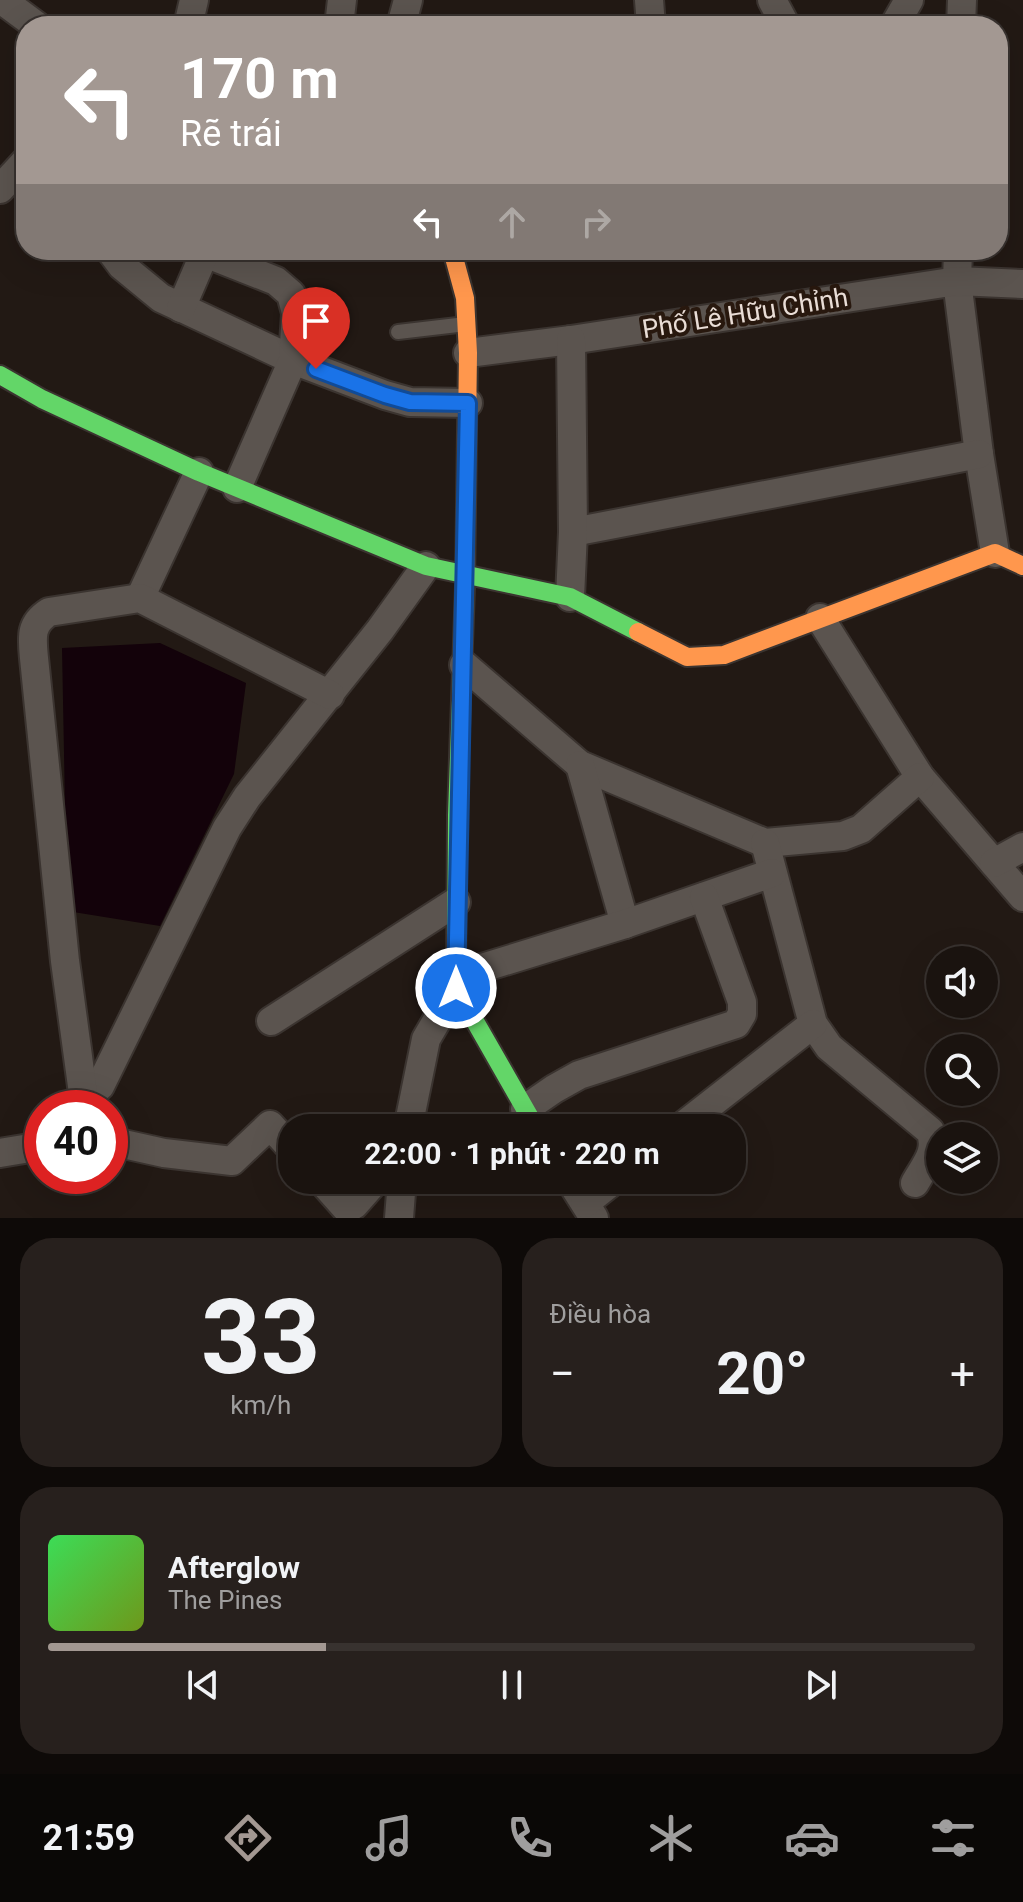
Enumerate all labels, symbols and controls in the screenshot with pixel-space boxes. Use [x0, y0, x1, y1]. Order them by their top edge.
text: 170 m [180, 46, 339, 112]
icon: left [48, 48, 152, 152]
text: Rẽ trái [180, 113, 282, 155]
icon: left [406, 200, 450, 244]
icon: ahead [490, 200, 534, 244]
icon: right [574, 200, 618, 244]
street label: Phố Lê Hữu Chỉnh [640, 282, 850, 344]
pin [282, 287, 350, 369]
icon: arrive [294, 299, 338, 343]
position arrow [414, 946, 498, 1030]
map controls [926, 946, 998, 1194]
button: sound [926, 946, 998, 1018]
button: search [926, 1034, 998, 1106]
speed limit sign: 40 [24, 1090, 128, 1194]
button: layers [926, 1122, 998, 1194]
text: 22:00 · 1 phút · 220 m [364, 1136, 660, 1171]
text: 33 [201, 1277, 320, 1398]
text: Điều hòa [550, 1299, 651, 1329]
text: 20° [716, 1338, 808, 1409]
text: − [550, 1348, 575, 1400]
text: + [950, 1348, 975, 1400]
text: km/h [230, 1390, 291, 1420]
text: Afterglow [168, 1550, 300, 1585]
text: The Pines [168, 1585, 282, 1615]
icon: previous [181, 1663, 225, 1707]
icon: pause [490, 1663, 534, 1707]
icon: next [799, 1663, 843, 1707]
icon: directions [220, 1810, 276, 1866]
icon: music [361, 1810, 417, 1866]
icon: phone [502, 1810, 558, 1866]
icon: climate [643, 1810, 699, 1866]
icon: car [784, 1810, 840, 1866]
icon: filters [925, 1810, 981, 1866]
text: 21:59 [42, 1817, 135, 1859]

